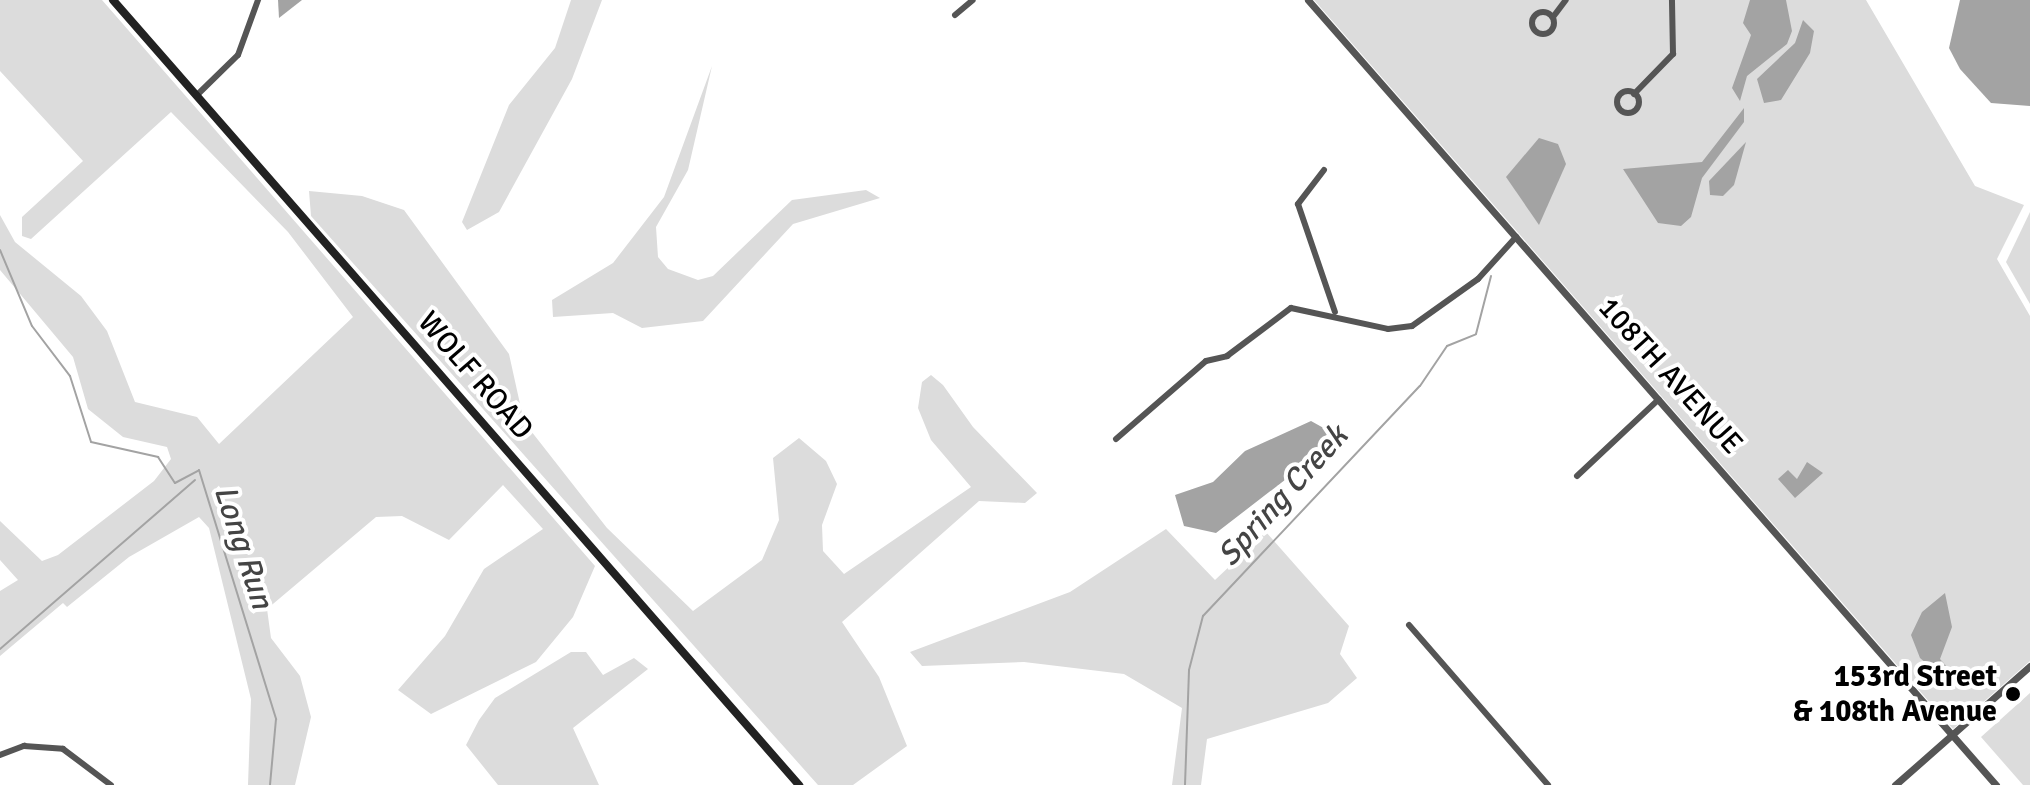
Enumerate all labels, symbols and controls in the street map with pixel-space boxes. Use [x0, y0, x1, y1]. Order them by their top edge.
street label: 108TH AVENUE [1590, 290, 1750, 462]
street label: WOLF ROAD [410, 305, 540, 447]
water label: Spring Creek [1210, 418, 1356, 574]
water label: Long Run [205, 480, 281, 614]
place label: 153rd Street & 108th Avenue [1793, 659, 1997, 730]
marker: 153rd Street & 108th Avenue [2004, 685, 2022, 703]

